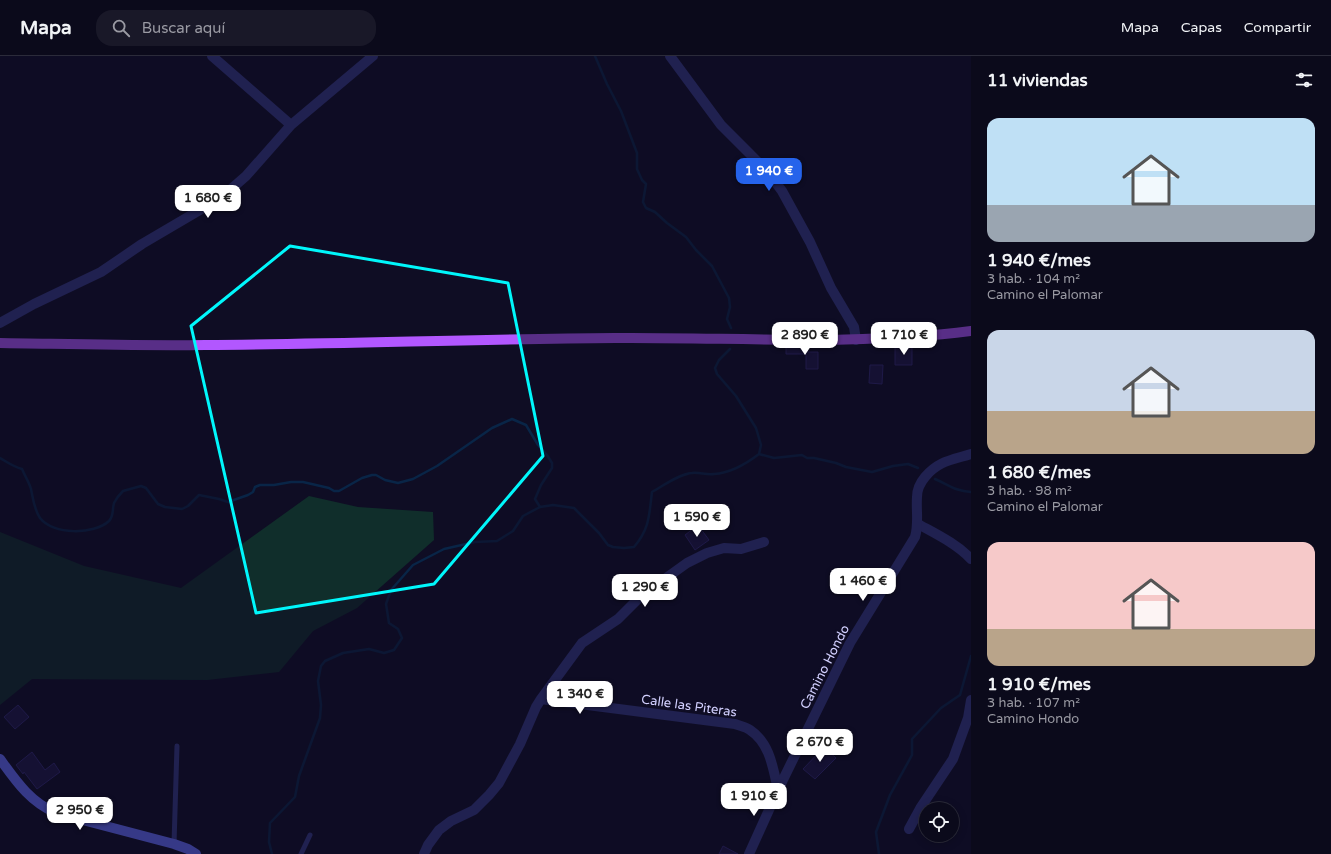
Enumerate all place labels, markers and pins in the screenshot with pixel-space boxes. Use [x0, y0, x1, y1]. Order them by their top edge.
pin: 1 940 € [732, 158, 806, 192]
pin: 1 680 € [171, 185, 245, 219]
pin: 2 890 € [768, 322, 842, 356]
pin: 1 710 € [867, 322, 941, 356]
pin: 1 590 € [660, 504, 734, 538]
pin: 1 460 € [826, 568, 900, 602]
pin: 1 290 € [608, 574, 682, 608]
pin: 1 340 € [543, 681, 617, 715]
pin: 2 670 € [783, 729, 857, 763]
pin: 1 910 € [717, 783, 791, 817]
pin: 2 950 € [43, 797, 117, 831]

